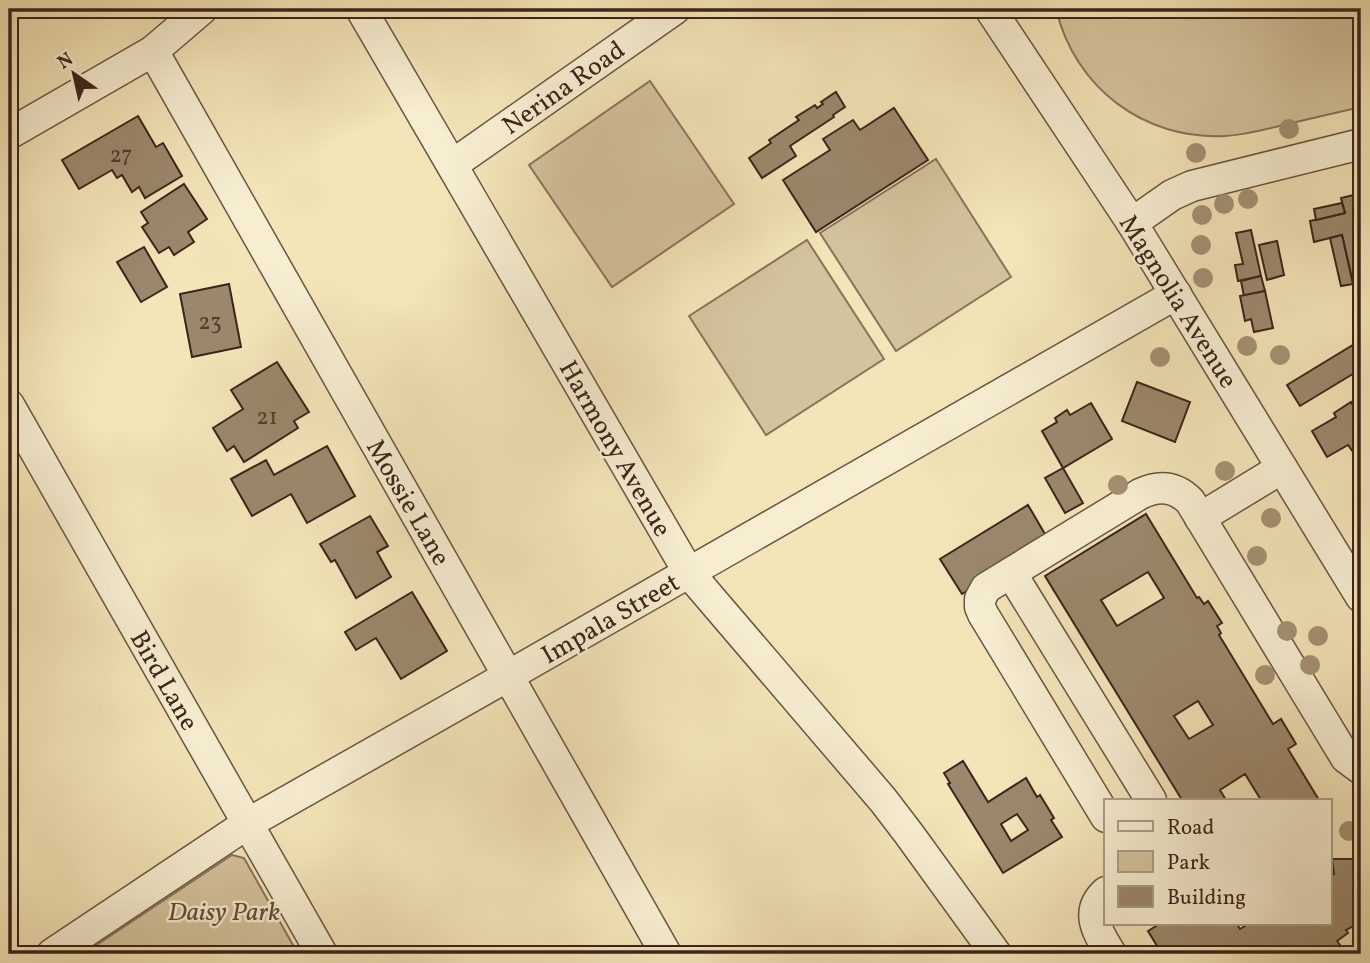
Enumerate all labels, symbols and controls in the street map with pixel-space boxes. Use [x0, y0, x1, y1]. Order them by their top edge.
street label: Nerina Road [495, 33, 633, 144]
north arrow [38, 38, 108, 108]
text: N [53, 47, 79, 76]
house number: 27 [110, 140, 132, 172]
street label: Magnolia Avenue [1109, 208, 1245, 396]
house number: 23 [198, 307, 222, 339]
street label: Harmony Avenue [549, 354, 679, 544]
house number: 21 [256, 402, 278, 434]
street label: Mossie Lane [357, 433, 458, 573]
street label: Impala Street [535, 566, 687, 674]
street label: Bird Lane [120, 624, 206, 738]
legend [1104, 799, 1332, 925]
text: Road [1167, 814, 1214, 843]
text: Park [1167, 849, 1210, 878]
text: Building [1167, 884, 1246, 913]
park label: Daisy Park [168, 895, 280, 931]

